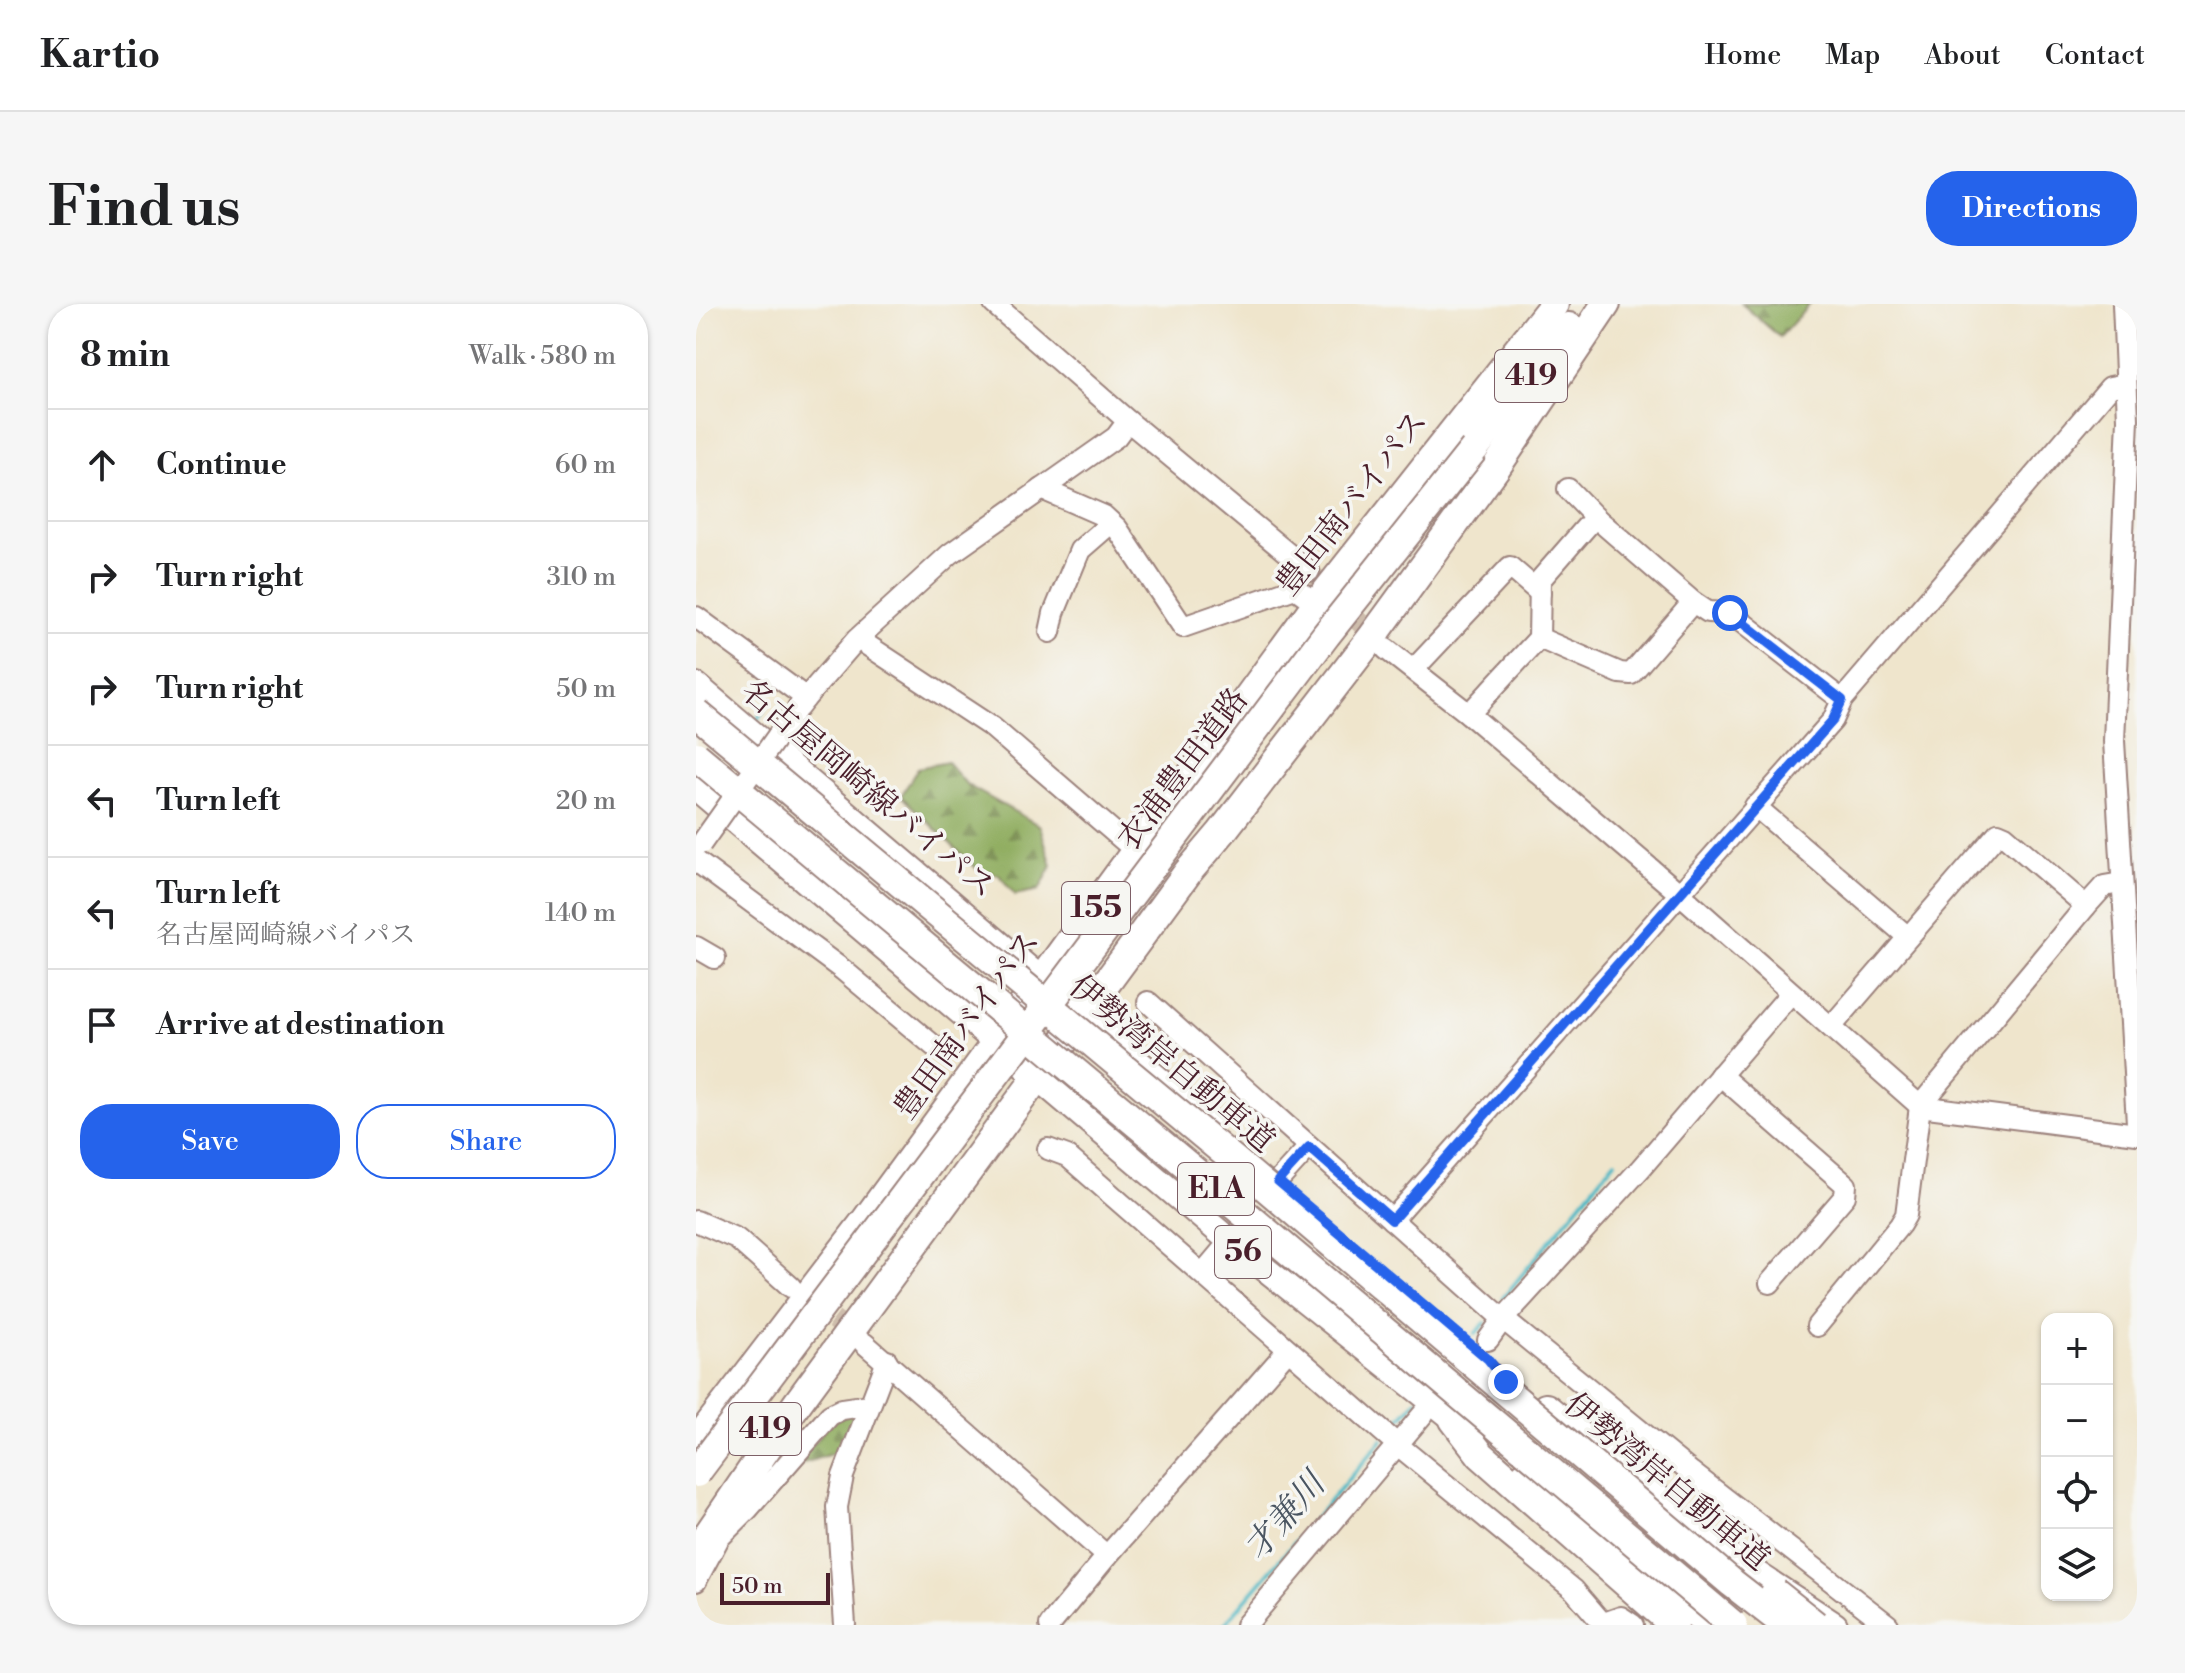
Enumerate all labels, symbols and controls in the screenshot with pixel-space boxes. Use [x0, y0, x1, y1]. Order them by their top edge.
text: Kartio [40, 32, 160, 79]
text: Home [1705, 38, 1781, 73]
text: Map [1825, 38, 1880, 73]
text: About [1924, 38, 2001, 73]
text: Contact [2045, 38, 2145, 73]
button: Directions [1926, 171, 2137, 246]
text: Find us [48, 173, 241, 243]
text: 8 min [80, 335, 170, 377]
text: Walk · 580 m [469, 340, 616, 372]
road number: 419 [1495, 350, 1567, 402]
street label: 豊田南バイパス [1267, 403, 1437, 603]
icon: ahead [80, 443, 124, 487]
text: Continue [156, 446, 287, 484]
text: 60 m [555, 449, 616, 481]
icon: right [80, 555, 124, 599]
text: Turn right [156, 558, 303, 596]
text: 310 m [547, 561, 616, 593]
route start [1712, 595, 1748, 631]
icon: right [80, 667, 124, 711]
text: Turn right [156, 670, 303, 708]
street label: 名古屋岡崎線バイパス [733, 671, 1003, 907]
text: 50 m [556, 673, 616, 705]
street label: 衣浦豊田道路 [1109, 680, 1257, 858]
icon: left [80, 779, 124, 823]
text: Turn left [156, 782, 280, 820]
text: 20 m [556, 785, 616, 817]
text: Turn left [156, 875, 280, 913]
road number: 155 [1062, 882, 1130, 934]
icon: left [80, 891, 124, 935]
text: 140 m [545, 897, 616, 929]
text: 名古屋岡崎線バイパス [156, 919, 415, 951]
street label: 豊田南バイパス [885, 923, 1049, 1127]
street label: 伊勢湾岸自動車道 [1061, 966, 1283, 1162]
icon: arrive [80, 1003, 124, 1047]
text: Arrive at destination [156, 1006, 445, 1044]
button: Save [80, 1104, 340, 1179]
button: Share [356, 1104, 616, 1179]
road number: E1A [1178, 1163, 1254, 1215]
road number: 56 [1215, 1226, 1271, 1278]
map controls [2041, 1313, 2113, 1601]
button: + [2041, 1313, 2113, 1385]
route end [1488, 1364, 1524, 1400]
street label: 伊勢湾岸自動車道 [1556, 1384, 1778, 1580]
button: − [2041, 1385, 2113, 1457]
road number: 419 [729, 1403, 801, 1455]
button: locate [2041, 1457, 2113, 1529]
water label: 才兼川 [1236, 1462, 1337, 1569]
button: layers [2041, 1529, 2113, 1601]
scale bar [720, 1569, 830, 1605]
text: 50 m [732, 1573, 783, 1600]

